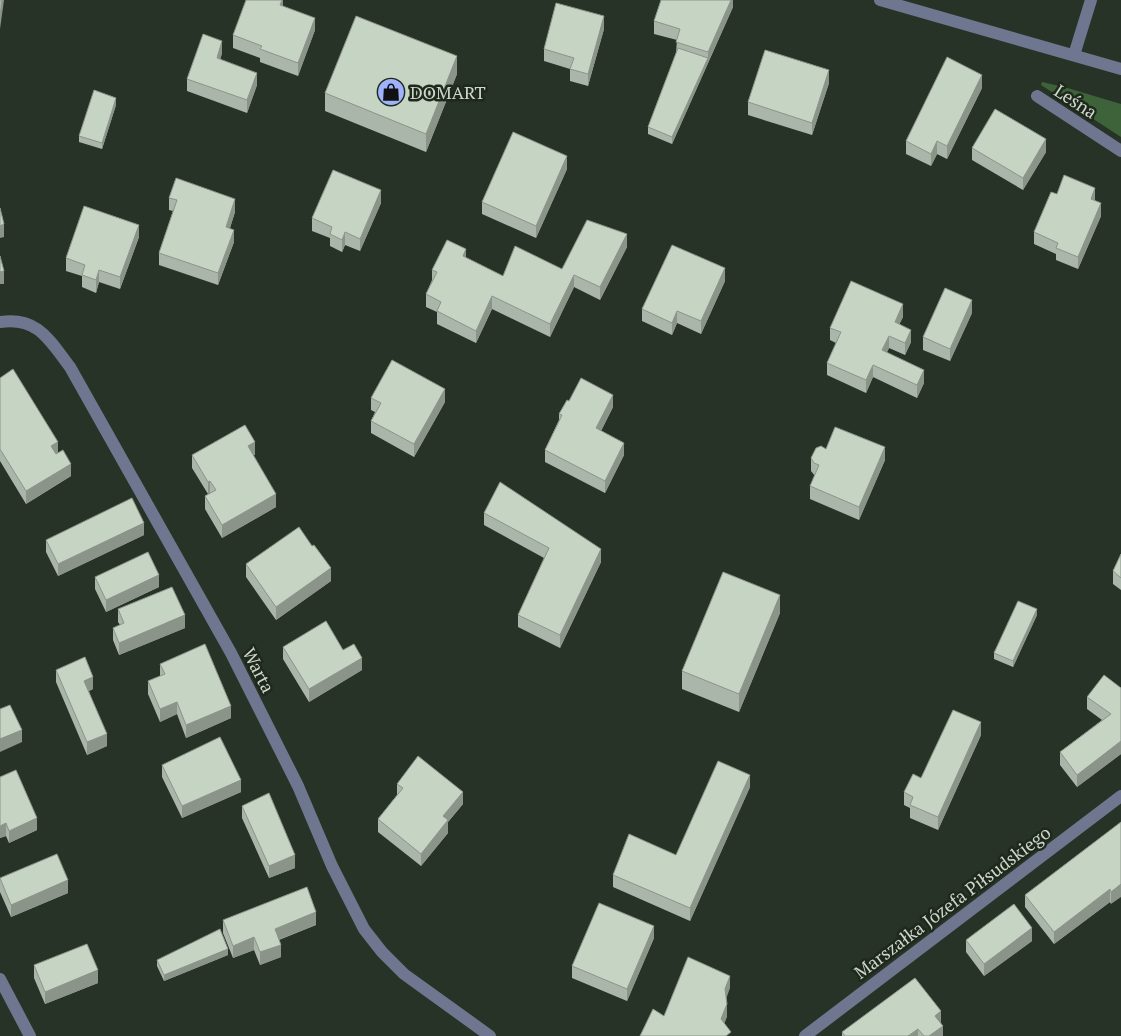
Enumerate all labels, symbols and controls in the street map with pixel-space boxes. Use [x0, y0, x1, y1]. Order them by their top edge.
shop icon: DOMART [376, 77, 406, 107]
street label: Leśna [1050, 78, 1102, 124]
place label: DOMART [410, 80, 486, 104]
street label: Warta [238, 643, 280, 697]
street label: Marszałka Józefa Piłsudskiego [849, 820, 1055, 984]

